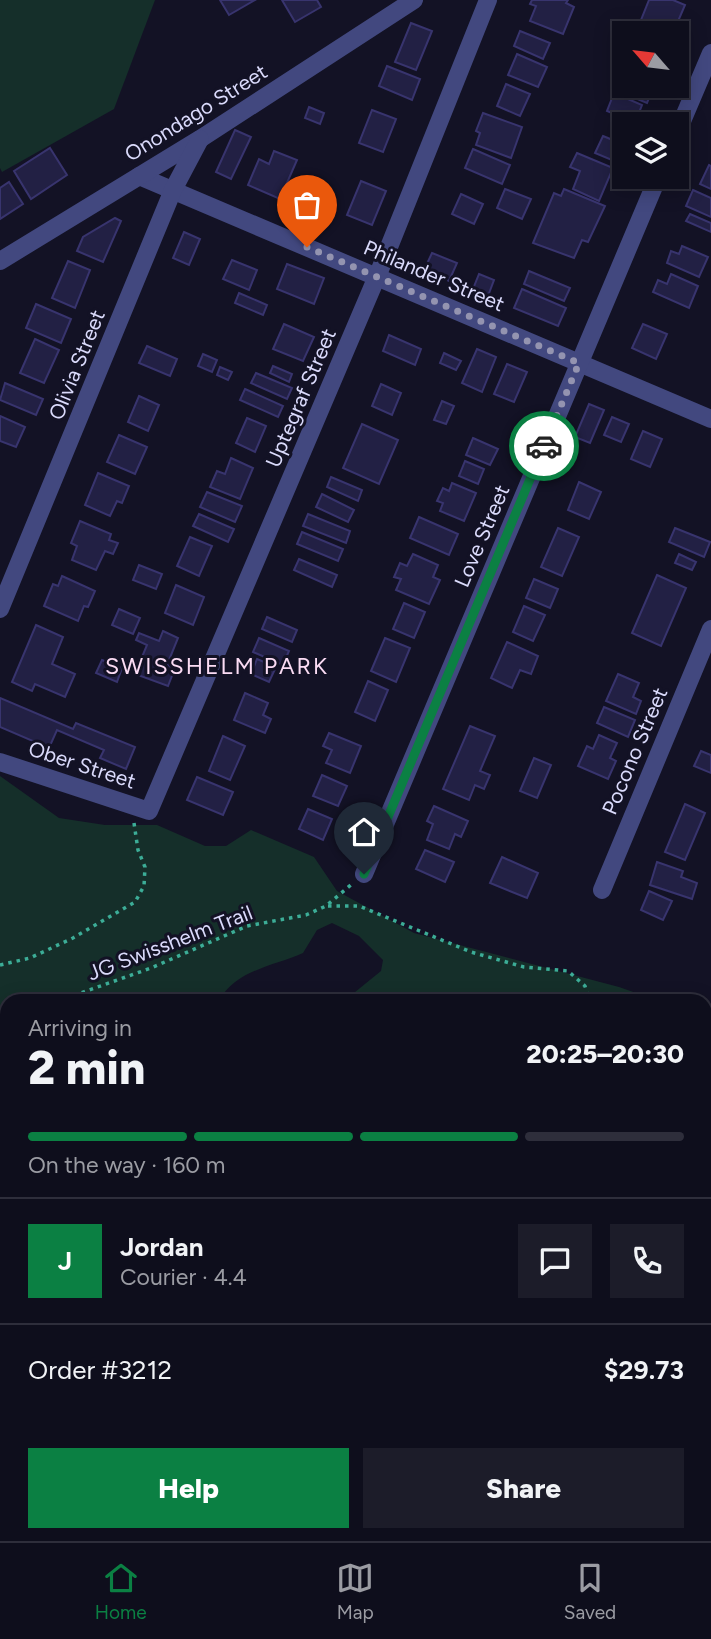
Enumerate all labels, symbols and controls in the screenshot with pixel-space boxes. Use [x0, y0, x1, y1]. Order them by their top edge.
north arrow [612, 21, 690, 98]
map controls [612, 21, 689, 189]
street label: Onondago Street [120, 59, 272, 166]
button: layers [612, 112, 689, 189]
pin [277, 175, 337, 247]
icon: bag [288, 186, 326, 224]
street label: Philander Street [360, 235, 508, 317]
street label: Olivia Street [43, 306, 110, 423]
street label: Uptegraf Street [260, 325, 341, 471]
courier [509, 411, 579, 481]
icon: car [525, 427, 563, 465]
street label: Love Street [449, 481, 514, 591]
district label: SWISSHELM PARK [105, 652, 329, 680]
street label: Pocono Street [597, 683, 673, 818]
street label: Ober Street [25, 735, 139, 794]
pin [334, 802, 394, 874]
icon: home [345, 813, 383, 851]
street label: JG Swisshelm Trail [84, 900, 256, 985]
text: Arriving in [28, 1014, 132, 1042]
text: 20:25–20:30 [526, 1038, 684, 1070]
text: 2 min [28, 1040, 145, 1096]
text: On the way · 160 m [28, 1151, 225, 1179]
button: chat [518, 1224, 592, 1298]
button: phone [610, 1224, 684, 1298]
text: Jordan [120, 1231, 203, 1263]
text: J [58, 1245, 72, 1277]
text: Courier · 4.4 [120, 1263, 247, 1291]
text: Order #3212 [28, 1354, 172, 1386]
text: $29.73 [604, 1354, 684, 1386]
button: Help [28, 1448, 349, 1528]
button: Share [363, 1448, 684, 1528]
tab: Home [95, 1559, 147, 1624]
tab: Map [336, 1559, 374, 1624]
tab: Saved [564, 1559, 616, 1624]

